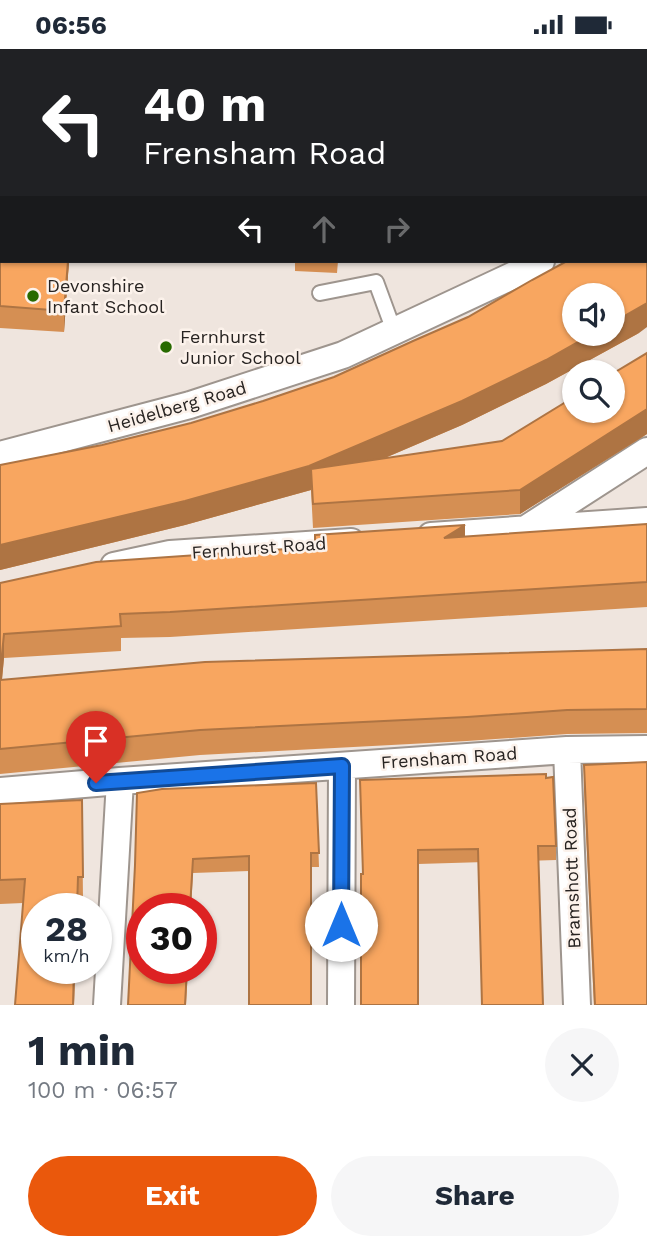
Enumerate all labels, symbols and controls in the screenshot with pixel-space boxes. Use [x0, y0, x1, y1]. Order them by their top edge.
text: 06:56 [35, 10, 107, 40]
text: 40 m [143, 75, 266, 133]
icon: left [28, 77, 119, 168]
text: Frensham Road [143, 134, 386, 172]
icon: left [232, 210, 270, 248]
icon: ahead [305, 210, 343, 248]
icon: right [378, 210, 416, 248]
place label: Devonshire Infant School [47, 275, 165, 317]
map controls [562, 283, 625, 423]
button: sound [562, 283, 625, 346]
marker: Devonshire Infant School [25, 288, 41, 304]
place label: Fernhurst Junior School [180, 326, 301, 368]
marker: Fernhurst Junior School [158, 339, 174, 355]
button: search [562, 360, 625, 423]
street label: Heidelberg Road [105, 377, 249, 436]
street label: Fernhurst Road [191, 532, 327, 563]
pin [66, 711, 126, 783]
icon: arrive [77, 722, 115, 760]
street label: Frensham Road [380, 742, 518, 773]
street label: Bramshott Road [559, 807, 584, 949]
position arrow [304, 888, 378, 962]
speed limit sign: 30 [126, 893, 217, 984]
text: 28 [45, 908, 88, 950]
text: km/h [43, 945, 90, 966]
text: 1 min [28, 1026, 136, 1075]
button: close [545, 1028, 619, 1102]
text: 100 m · 06:57 [28, 1077, 178, 1104]
button: Exit [28, 1156, 317, 1236]
button: Share [331, 1156, 619, 1236]

